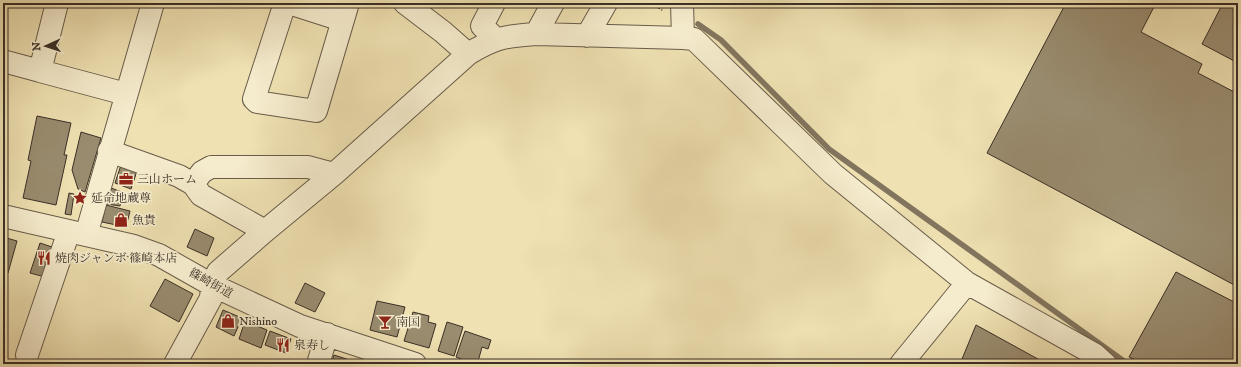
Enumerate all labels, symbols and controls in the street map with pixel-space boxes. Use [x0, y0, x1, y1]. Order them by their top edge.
north arrow [26, 26, 66, 66]
text: N [30, 42, 44, 51]
office icon: 三山ホーム [118, 171, 134, 187]
place label: 三山ホーム [137, 172, 197, 187]
place icon: 延命地蔵尊 [72, 190, 88, 206]
place label: 延命地蔵尊 [91, 191, 151, 206]
shop icon: 魚貴 [113, 212, 129, 228]
place label: 魚貴 [132, 213, 156, 228]
restaurant icon: 焼肉ジャンボ 篠崎本店 [36, 250, 52, 266]
place label: 焼肉ジャンボ 篠崎本店 [55, 251, 177, 266]
street label: 篠崎街道 [186, 265, 235, 302]
shop icon: Nishino [220, 313, 236, 329]
place label: Nishino [239, 314, 277, 329]
bar icon: 南国 [377, 314, 393, 330]
place label: 南国 [396, 315, 420, 330]
restaurant icon: 泉寿し [275, 337, 291, 353]
place label: 泉寿し [294, 338, 330, 353]

